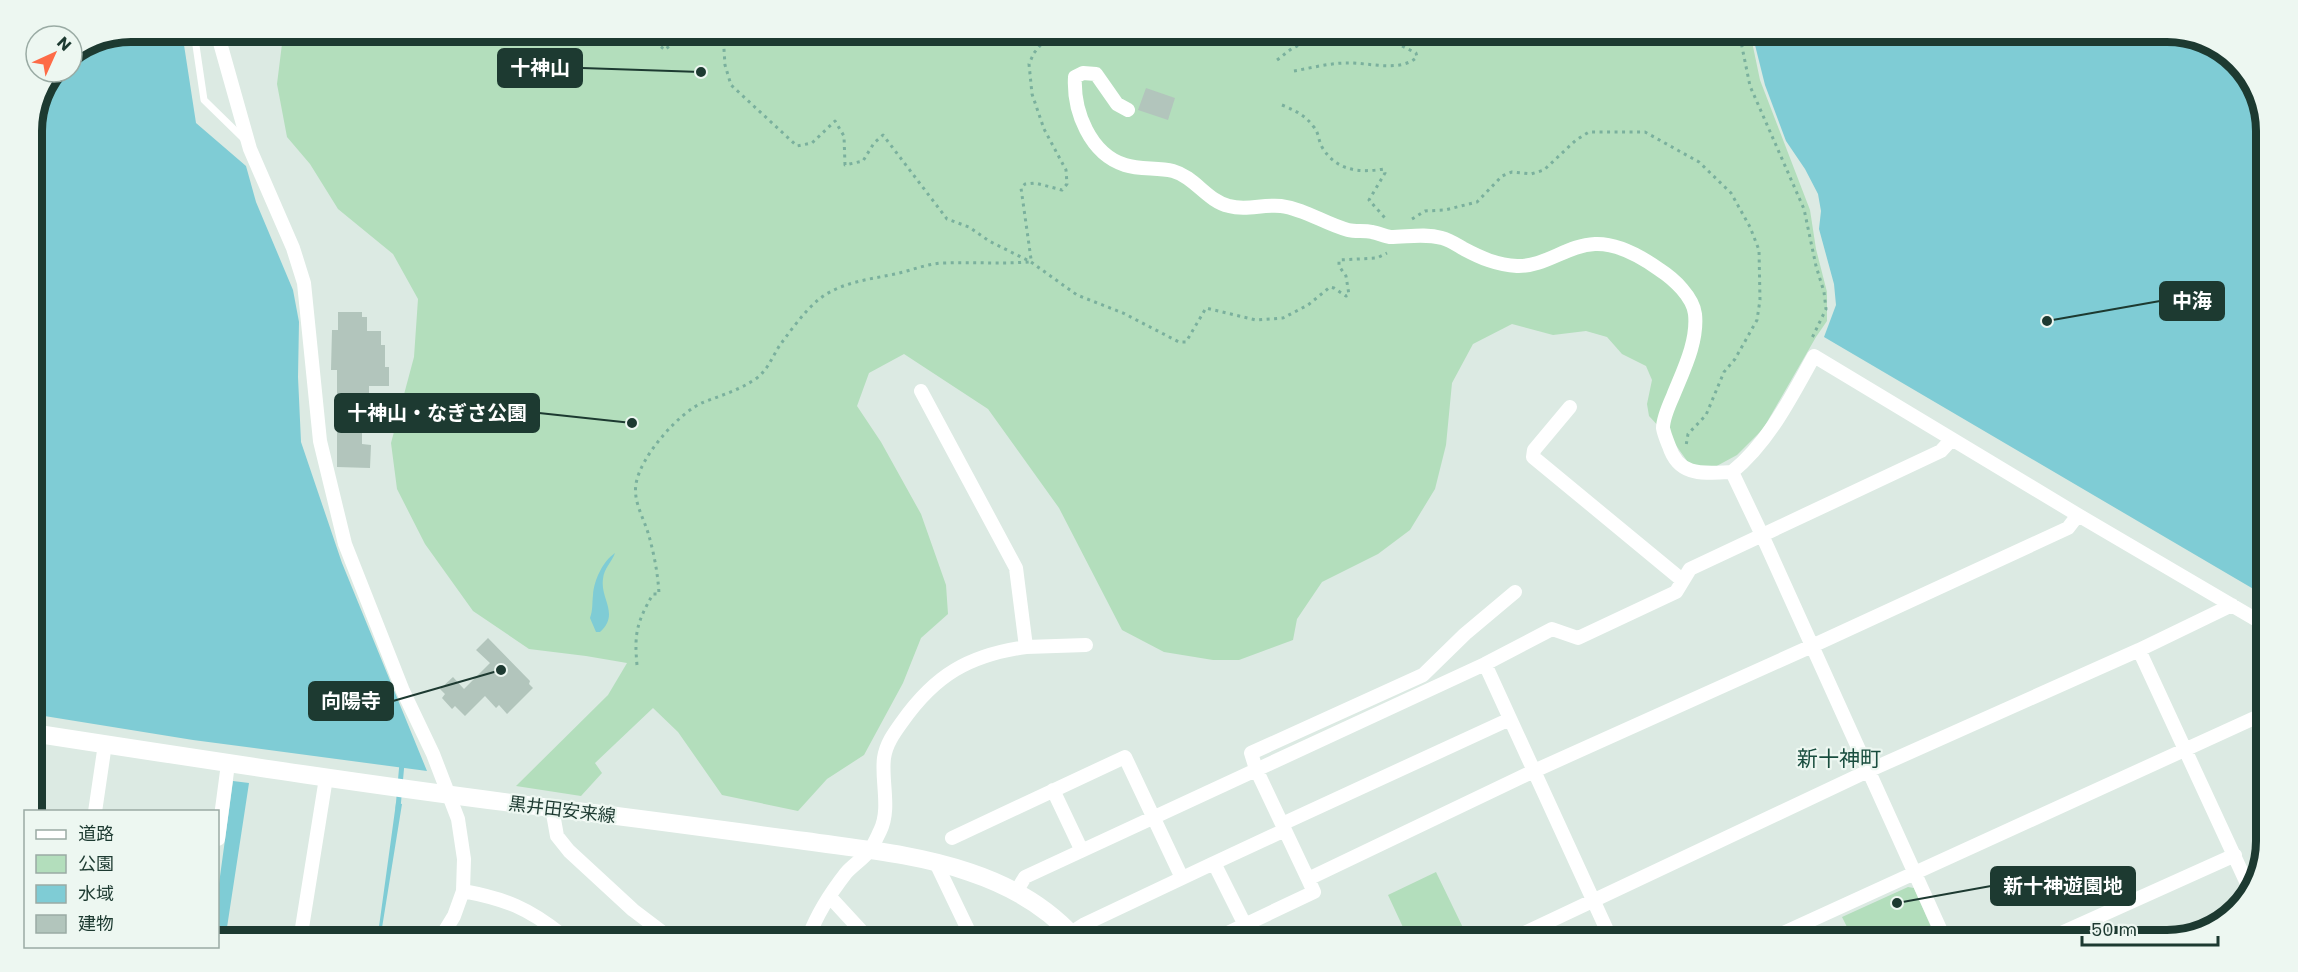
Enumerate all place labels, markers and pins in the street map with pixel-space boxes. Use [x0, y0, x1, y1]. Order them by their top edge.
callout: 十神山 [498, 49, 582, 87]
callout: 中海 [2160, 282, 2224, 320]
callout: 十神山・なぎさ公園 [335, 394, 539, 432]
callout: 向陽寺 [309, 682, 393, 720]
callout: 新十神遊園地 [1991, 867, 2135, 905]

